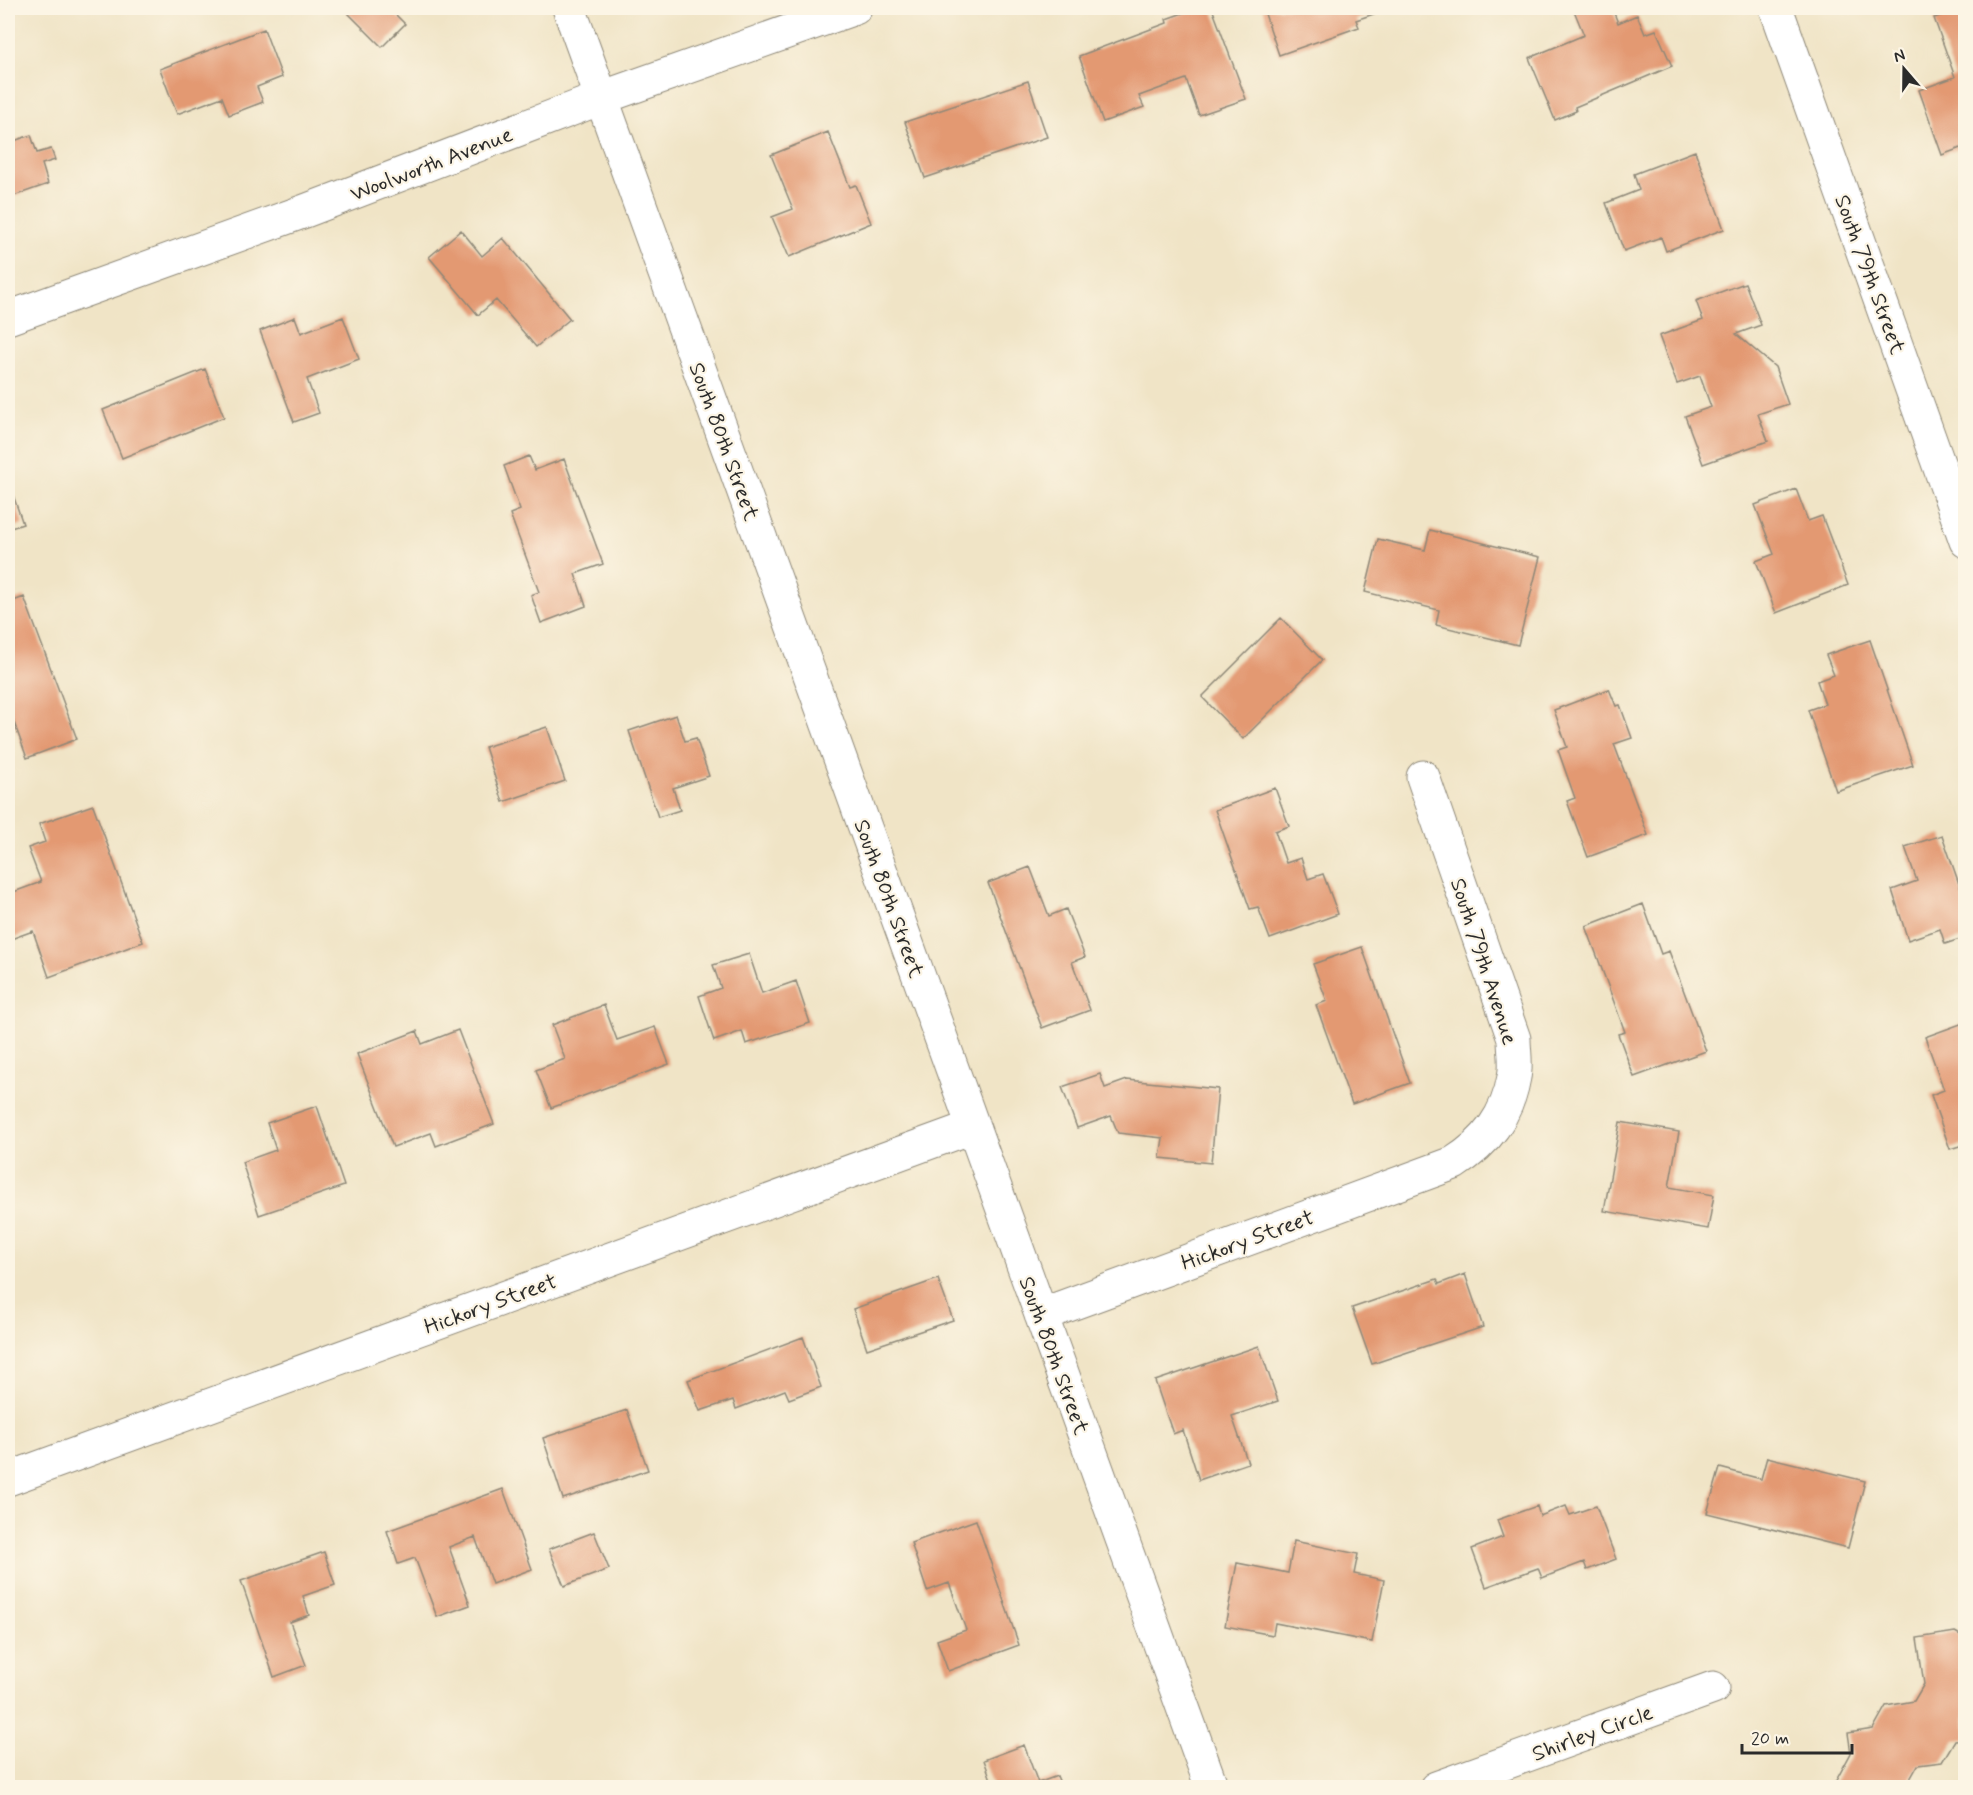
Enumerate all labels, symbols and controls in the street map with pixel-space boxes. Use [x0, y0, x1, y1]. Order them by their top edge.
north arrow [1874, 39, 1934, 99]
text: N [1891, 45, 1908, 68]
street label: Woolworth Avenue [347, 121, 517, 209]
street label: South 79th Street [1827, 191, 1911, 358]
street label: South 80th Street [682, 359, 765, 525]
street label: South 80th Street [847, 816, 930, 982]
street label: South 79th Avenue [1443, 875, 1523, 1049]
street label: Hickory Street [1177, 1204, 1318, 1278]
street label: Hickory Street [420, 1268, 561, 1342]
street label: South 80th Street [1012, 1273, 1095, 1439]
street label: Shirley Circle [1528, 1699, 1657, 1769]
scale bar [1742, 1717, 1852, 1755]
text: 20 m [1751, 1727, 1789, 1751]

